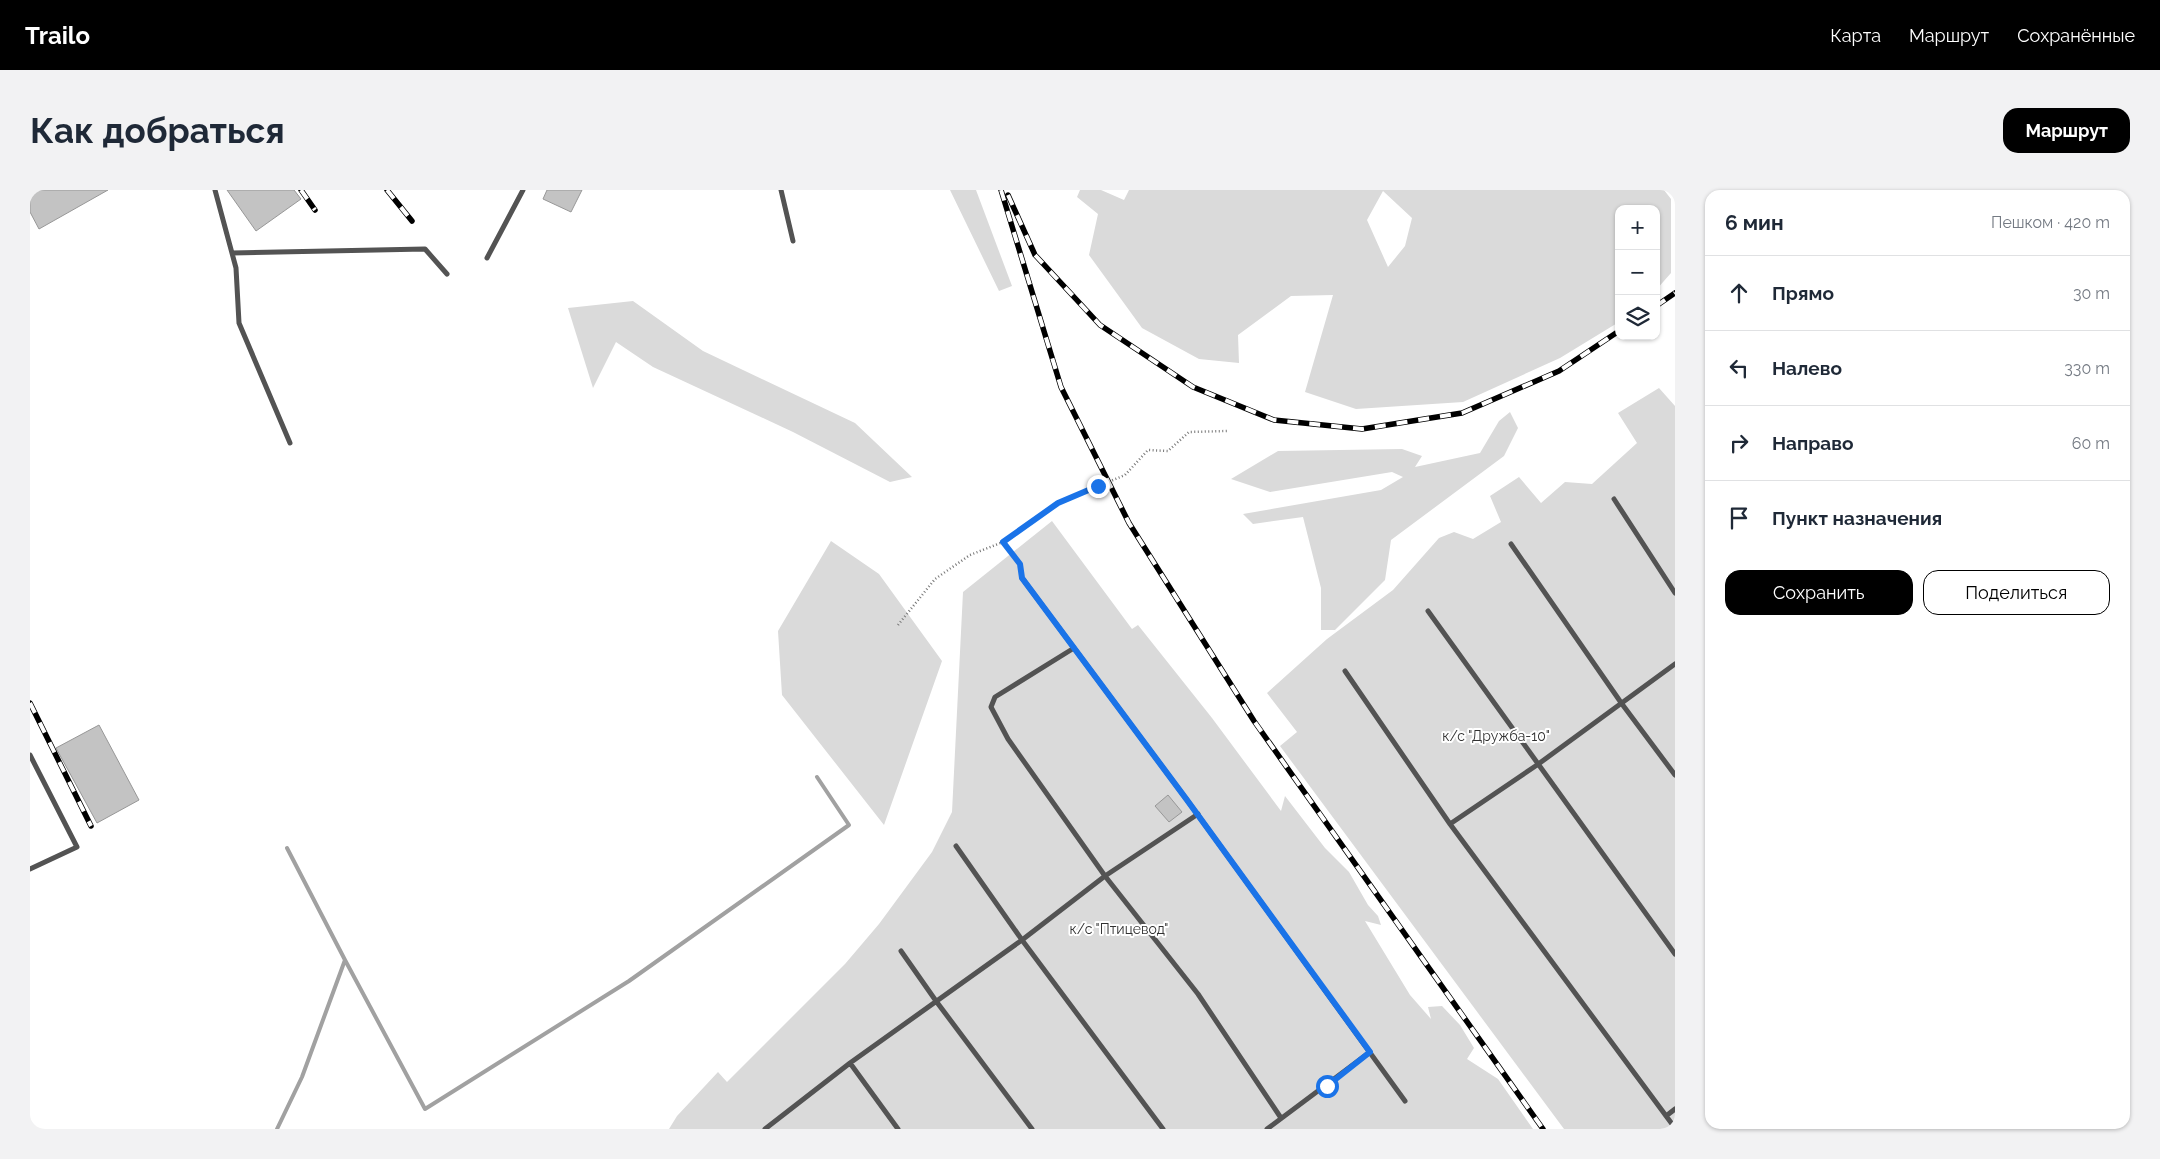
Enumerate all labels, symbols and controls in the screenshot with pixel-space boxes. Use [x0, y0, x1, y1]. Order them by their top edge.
text: Trailo [25, 21, 90, 50]
text: Карта [1830, 25, 1881, 46]
text: Маршрут [1909, 25, 1989, 46]
text: Сохранённые [2017, 25, 2135, 46]
button: Маршрут [2003, 108, 2130, 153]
text: Как добраться [30, 110, 285, 151]
map controls [1615, 205, 1660, 340]
button: + [1615, 205, 1660, 250]
text: 6 мин [1725, 210, 1784, 235]
text: Пешком · 420 m [1991, 213, 2110, 232]
button: − [1615, 250, 1660, 295]
icon: ahead [1725, 279, 1753, 307]
text: Прямо [1772, 282, 1834, 304]
text: 30 m [2073, 284, 2110, 303]
button: layers [1615, 295, 1660, 340]
icon: left [1725, 354, 1753, 382]
text: Налево [1772, 357, 1842, 379]
text: 330 m [2064, 359, 2110, 378]
icon: right [1725, 429, 1753, 457]
text: Направо [1772, 432, 1853, 454]
text: 60 m [2072, 434, 2110, 453]
route end [1087, 475, 1110, 498]
icon: arrive [1725, 504, 1753, 532]
text: Пункт назначения [1772, 507, 1942, 529]
button: Сохранить [1725, 570, 1913, 615]
button: Поделиться [1923, 570, 2110, 615]
park label: к/с "Дружба-10" [1442, 728, 1550, 744]
park label: к/с "Птицевод" [1070, 921, 1168, 937]
route start [1316, 1075, 1339, 1098]

